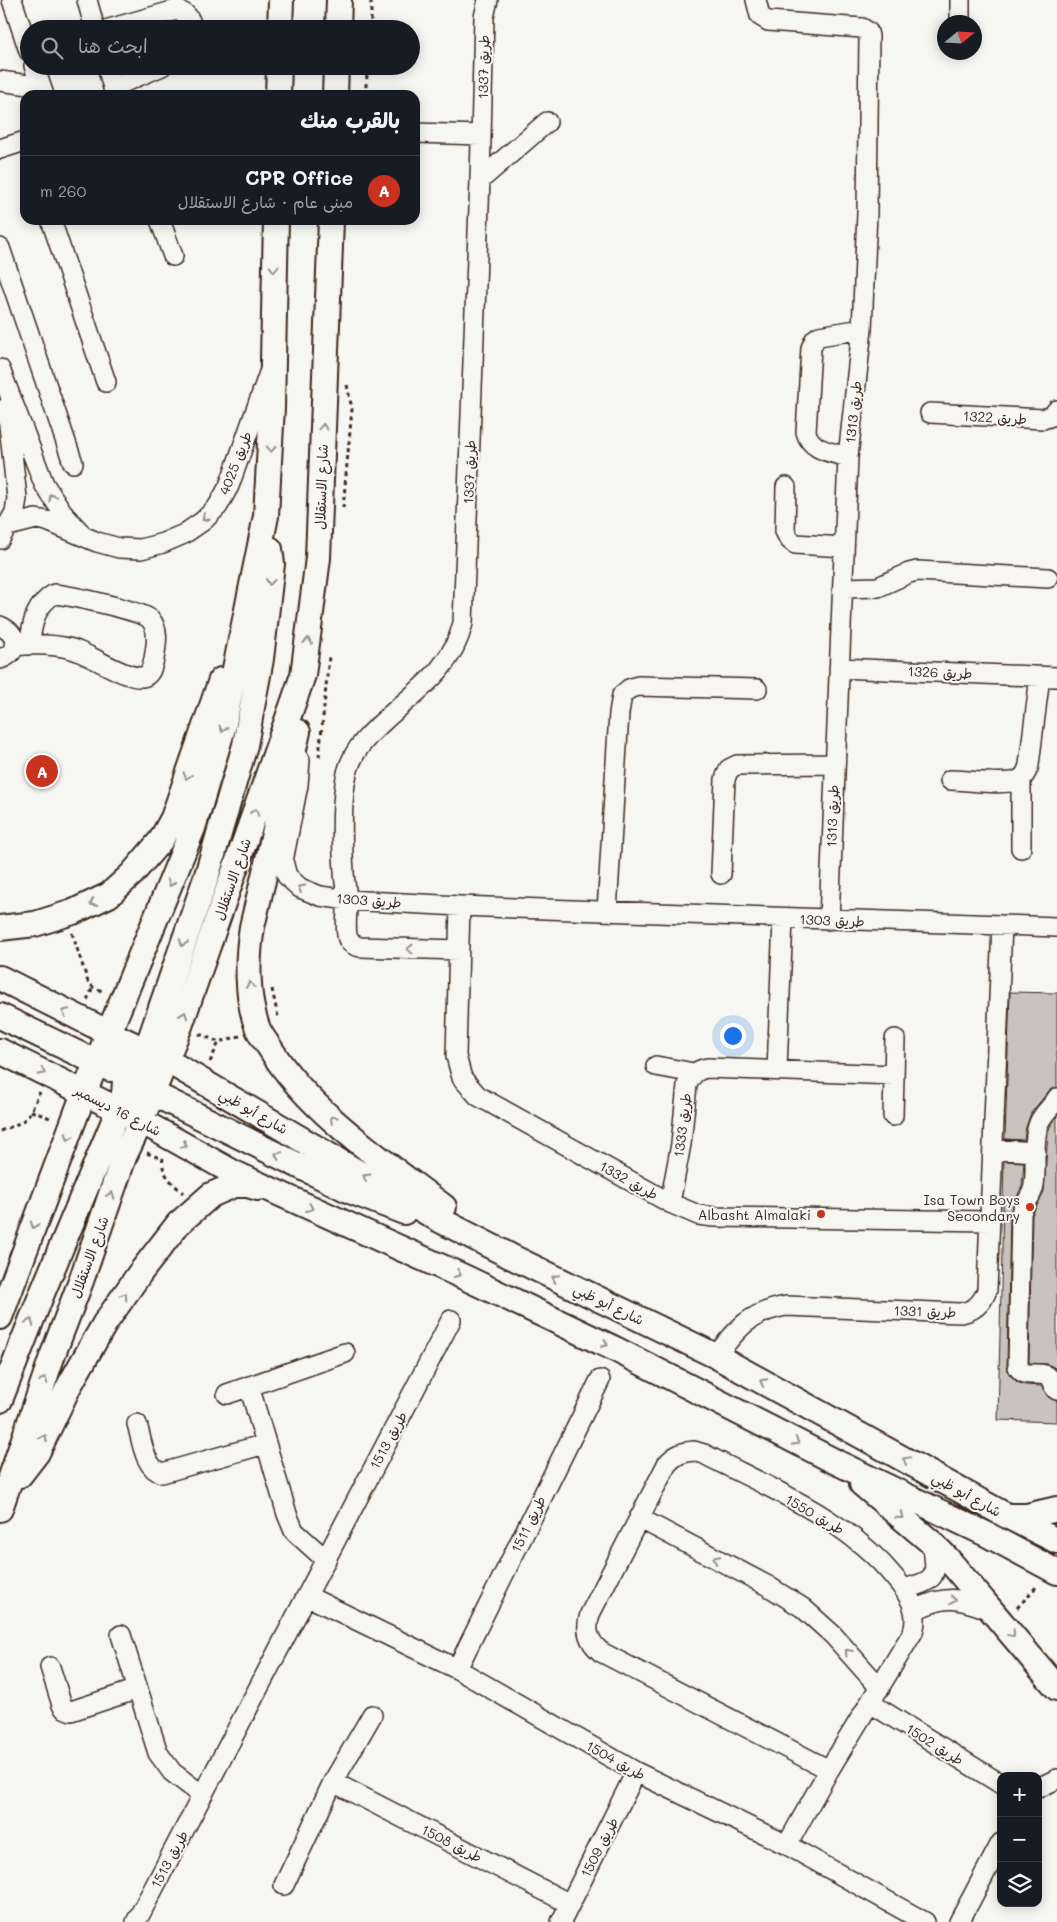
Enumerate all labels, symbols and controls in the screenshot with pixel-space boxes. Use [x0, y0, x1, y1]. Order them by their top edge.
north arrow [937, 15, 982, 60]
search box [20, 20, 420, 75]
text: ابحث هنا [78, 33, 148, 58]
icon: search [38, 34, 66, 62]
street label: طريق 1337 [473, 35, 493, 99]
text: بالقرب منك [300, 106, 400, 133]
text: CPR Office [245, 165, 353, 190]
text: 260 m [40, 180, 86, 201]
text: A [378, 180, 390, 201]
text: مبنى عام · شارع الاستقلال [178, 191, 353, 212]
one-way arrow [269, 265, 280, 273]
street label: طريق 1313 [840, 380, 866, 444]
street label: طريق 1322 [963, 406, 1027, 428]
one-way arrow [318, 422, 328, 430]
street label: طريق 4025 [214, 428, 256, 498]
street label: طريق 1337 [458, 440, 480, 504]
street label: شارع الاستقلال [310, 444, 333, 530]
one-way arrow [265, 445, 276, 453]
one-way arrow [48, 493, 58, 502]
one-way arrow [202, 512, 211, 521]
one-way arrow [265, 578, 276, 586]
one-way arrow [302, 637, 313, 645]
street label: طريق 1326 [907, 661, 973, 683]
one-way arrow [218, 725, 228, 733]
pin: A [26, 752, 58, 790]
one-way arrow [183, 772, 193, 780]
street label: طريق 1313 [821, 784, 843, 848]
one-way arrow [250, 809, 260, 817]
street label: شارع الاستقلال [209, 835, 256, 923]
one-way arrow [167, 878, 177, 887]
one-way arrow [297, 885, 306, 895]
street label: طريق 1303 [336, 888, 402, 912]
one-way arrow [89, 897, 98, 907]
street label: طريق 1303 [799, 909, 865, 931]
one-way arrow [179, 938, 189, 947]
one-way arrow [406, 943, 414, 954]
one-way arrow [245, 981, 256, 989]
one-way arrow [61, 1008, 70, 1018]
one-way arrow [178, 1011, 188, 1020]
your location [720, 1023, 746, 1049]
one-way arrow [37, 1066, 46, 1076]
street label: شارع 16 ديسمبر [70, 1080, 164, 1141]
street label: شارع أبو ظبي [214, 1084, 292, 1142]
street label: طريق 1333 [669, 1092, 695, 1158]
one-way arrow [330, 1116, 339, 1125]
one-way arrow [65, 1132, 75, 1141]
one-way arrow [178, 1139, 187, 1149]
one-way arrow [274, 1151, 283, 1161]
street label: طريق 1332 [596, 1156, 662, 1204]
one-way arrow [363, 1173, 372, 1183]
place label: Isa Town Boys Secondary [924, 1190, 1020, 1225]
one-way arrow [105, 1191, 115, 1199]
one-way arrow [305, 1201, 314, 1212]
marker: Isa Town Boys Secondary [1024, 1201, 1036, 1213]
place label: Albasht Almalaki [698, 1205, 811, 1224]
marker: Albasht Almalaki [815, 1208, 827, 1220]
street label: شارع الاستقلال [65, 1213, 114, 1301]
one-way arrow [30, 1221, 40, 1229]
one-way arrow [453, 1268, 462, 1278]
one-way arrow [552, 1274, 561, 1284]
street label: شارع أبو ظبي [569, 1279, 647, 1333]
one-way arrow [118, 1293, 127, 1302]
street label: طريق 1331 [893, 1300, 957, 1322]
one-way arrow [24, 1318, 35, 1327]
one-way arrow [600, 1338, 609, 1348]
one-way arrow [38, 1377, 48, 1385]
one-way arrow [760, 1378, 769, 1388]
street label: طريق 1513 [365, 1408, 411, 1472]
one-way arrow [38, 1434, 49, 1443]
one-way arrow [791, 1435, 800, 1445]
one-way arrow [902, 1456, 911, 1466]
street label: شارع أبو ظبي [927, 1467, 1005, 1524]
street label: طريق 1550 [782, 1489, 848, 1539]
street label: طريق 1511 [506, 1492, 550, 1556]
one-way arrow [894, 1510, 903, 1519]
one-way arrow [712, 1555, 721, 1565]
one-way arrow [949, 1594, 957, 1605]
one-way arrow [1006, 1628, 1015, 1637]
one-way arrow [844, 1649, 853, 1658]
street label: طريق 1502 [903, 1719, 967, 1769]
street label: طريق 1504 [583, 1736, 649, 1784]
map controls [997, 1772, 1042, 1907]
button: + [997, 1772, 1042, 1817]
street label: طريق 1509 [576, 1814, 622, 1880]
button: − [997, 1817, 1042, 1862]
street label: طريق 1508 [419, 1820, 485, 1866]
street label: طريق 1513 [146, 1827, 192, 1891]
button: layers [997, 1862, 1042, 1907]

